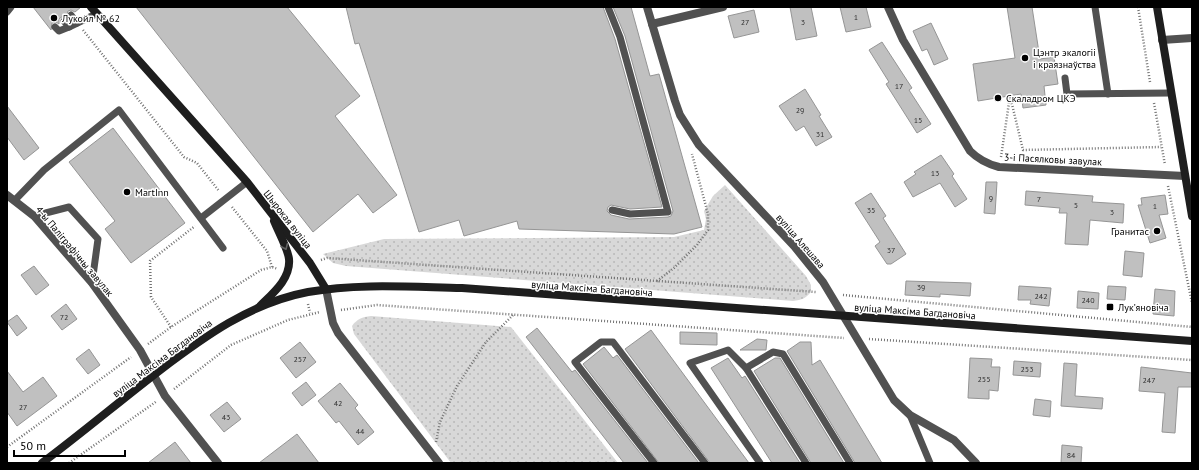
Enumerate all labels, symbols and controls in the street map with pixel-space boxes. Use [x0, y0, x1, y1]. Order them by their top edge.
place label: Лукойл № 62 [61, 12, 120, 25]
house number: 1 [854, 12, 858, 22]
marker: Лукойл № 62 [49, 13, 59, 23]
house number: 27 [741, 17, 749, 27]
house number: 3 [801, 17, 805, 27]
place label: Цэнтр экалогіі і краязнаўства [1033, 46, 1096, 71]
marker: Цэнтр экалогіі і краязнаўства [1020, 53, 1030, 63]
house number: 17 [895, 81, 903, 91]
place label: Скаладром ЦКЭ [1006, 92, 1076, 105]
marker: Скаладром ЦКЭ [993, 93, 1003, 103]
house number: 29 [796, 105, 804, 115]
house number: 15 [914, 115, 922, 125]
house number: 31 [816, 129, 824, 139]
street label: 3-і Пасялковы завулак [1004, 150, 1103, 169]
house number: 13 [931, 168, 939, 178]
place label: MartInn [135, 186, 169, 199]
marker: MartInn [122, 187, 132, 197]
street label: Шырокая вуліца [261, 187, 315, 251]
house number: 9 [989, 193, 993, 203]
house number: 7 [1037, 194, 1041, 204]
house number: 5 [1074, 200, 1078, 210]
house number: 1 [1153, 201, 1157, 211]
street label: 4-ы Паліграфічны завулак [33, 203, 116, 299]
house number: 35 [867, 205, 875, 215]
house number: 3 [1110, 207, 1114, 217]
street label: вуліца Алешава [773, 211, 828, 271]
place label: Гранитас [1111, 225, 1149, 238]
marker: Гранитас [1152, 226, 1162, 236]
one-way arrow [280, 244, 288, 251]
house number: 37 [887, 245, 895, 255]
street label: вуліца Максіма Багдановіча [531, 278, 653, 299]
house number: 39 [917, 282, 925, 292]
house number: 242 [1034, 291, 1048, 301]
house number: 240 [1081, 295, 1095, 305]
street label: вуліца Максіма Багдановіча [854, 301, 976, 322]
place label: Лукʼяновіча [1117, 301, 1169, 314]
marker: Лукʼяновіча [1105, 302, 1115, 312]
house number: 72 [60, 312, 68, 322]
street label: вуліца Максіма Багдановіча [110, 317, 215, 400]
house number: 257 [293, 354, 307, 364]
house number: 253 [1020, 364, 1034, 374]
house number: 255 [977, 374, 991, 384]
house number: 247 [1142, 375, 1156, 385]
house number: 42 [334, 398, 342, 408]
house number: 27 [19, 402, 27, 412]
house number: 43 [222, 412, 230, 422]
house number: 44 [356, 426, 365, 436]
scale bar [14, 432, 125, 458]
text: 50 m [20, 438, 46, 453]
house number: 84 [1067, 450, 1076, 460]

